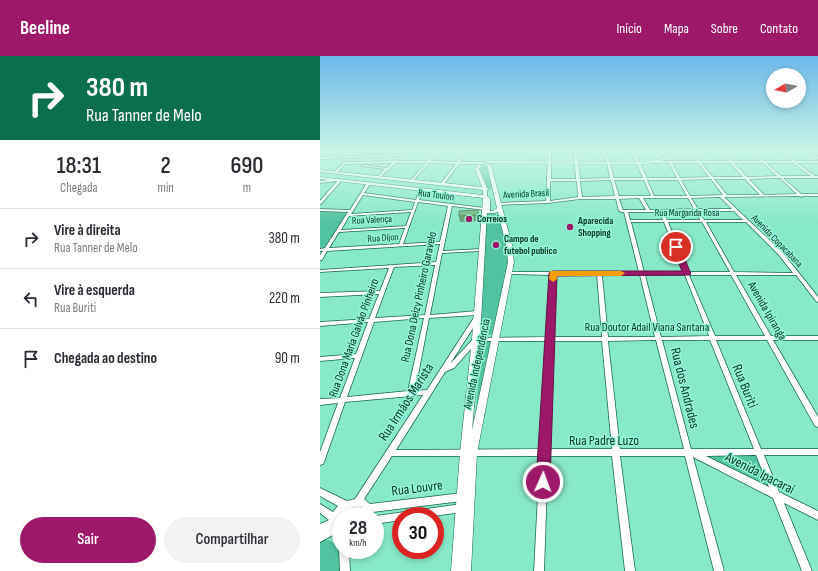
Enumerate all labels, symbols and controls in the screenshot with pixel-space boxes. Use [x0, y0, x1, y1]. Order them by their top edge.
text: Beeline [20, 17, 70, 40]
text: Início [616, 20, 642, 37]
text: Mapa [664, 20, 689, 37]
text: Sobre [711, 20, 738, 37]
text: Contato [760, 20, 798, 37]
north arrow [766, 68, 806, 108]
map controls [766, 68, 806, 108]
text: 380 m [86, 71, 148, 104]
icon: right [20, 72, 72, 124]
text: Rua Tanner de Melo [86, 105, 202, 126]
text: 18:31 [57, 151, 101, 180]
text: 2 [161, 151, 171, 180]
text: 690 [230, 151, 263, 180]
text: Chegada [60, 180, 98, 196]
text: min [158, 180, 174, 196]
text: m [243, 180, 251, 196]
street label: Rua Toulon [417, 187, 455, 203]
street label: Avenida Brasil [502, 187, 549, 201]
street label: Rua Margarida Rosa [655, 207, 720, 219]
street label: Avenida Copacabana [748, 211, 805, 270]
street label: Rua Valença [352, 213, 393, 227]
place label: Correios [477, 213, 507, 225]
marker: Correios [464, 214, 474, 224]
place label: Aparecida Shopping [577, 215, 613, 239]
text: Vire à direita [54, 221, 121, 240]
marker: Aparecida Shopping [565, 222, 575, 232]
icon: right [20, 228, 42, 250]
text: 380 m [268, 229, 300, 248]
street label: Rua Dona Deizy Pinheiro Garavelo [398, 230, 440, 364]
pin [659, 230, 693, 264]
street label: Rua Dijon [367, 231, 399, 245]
place label: Campo de futebol publico [504, 233, 557, 257]
icon: arrive [665, 236, 687, 258]
text: Rua Tanner de Melo [54, 240, 138, 256]
marker: Campo de futebol publico [491, 240, 501, 250]
street label: Rua Dona Maria Galvão Pinheiro [326, 277, 382, 399]
street label: Avenida Ipiranga [744, 278, 790, 343]
text: Vire à esquerda [54, 281, 135, 300]
icon: left [20, 288, 42, 310]
text: 220 m [269, 289, 300, 308]
text: Rua Buriti [54, 300, 96, 316]
street label: Avenida Independência [460, 317, 494, 412]
street label: Rua Doutor Adail Viana Santana [585, 320, 710, 335]
street label: Rua dos Andrades [667, 346, 703, 430]
icon: arrive [20, 348, 42, 370]
text: Chegada ao destino [54, 349, 157, 368]
text: 90 m [275, 349, 300, 368]
street label: Rua Irmãos Marista [375, 360, 437, 444]
street label: Rua Buriti [729, 362, 761, 410]
street label: Rua Padre Luzo [569, 432, 639, 449]
street label: Avenida Ipacaraí [722, 448, 798, 498]
position arrow [522, 461, 564, 503]
street label: Rua Louvre [390, 476, 444, 500]
speed limit sign: 30 [392, 507, 444, 559]
text: 28 [349, 516, 367, 540]
button: Sair [20, 517, 156, 563]
button: Compartilhar [164, 517, 300, 563]
text: km/h [349, 537, 367, 549]

